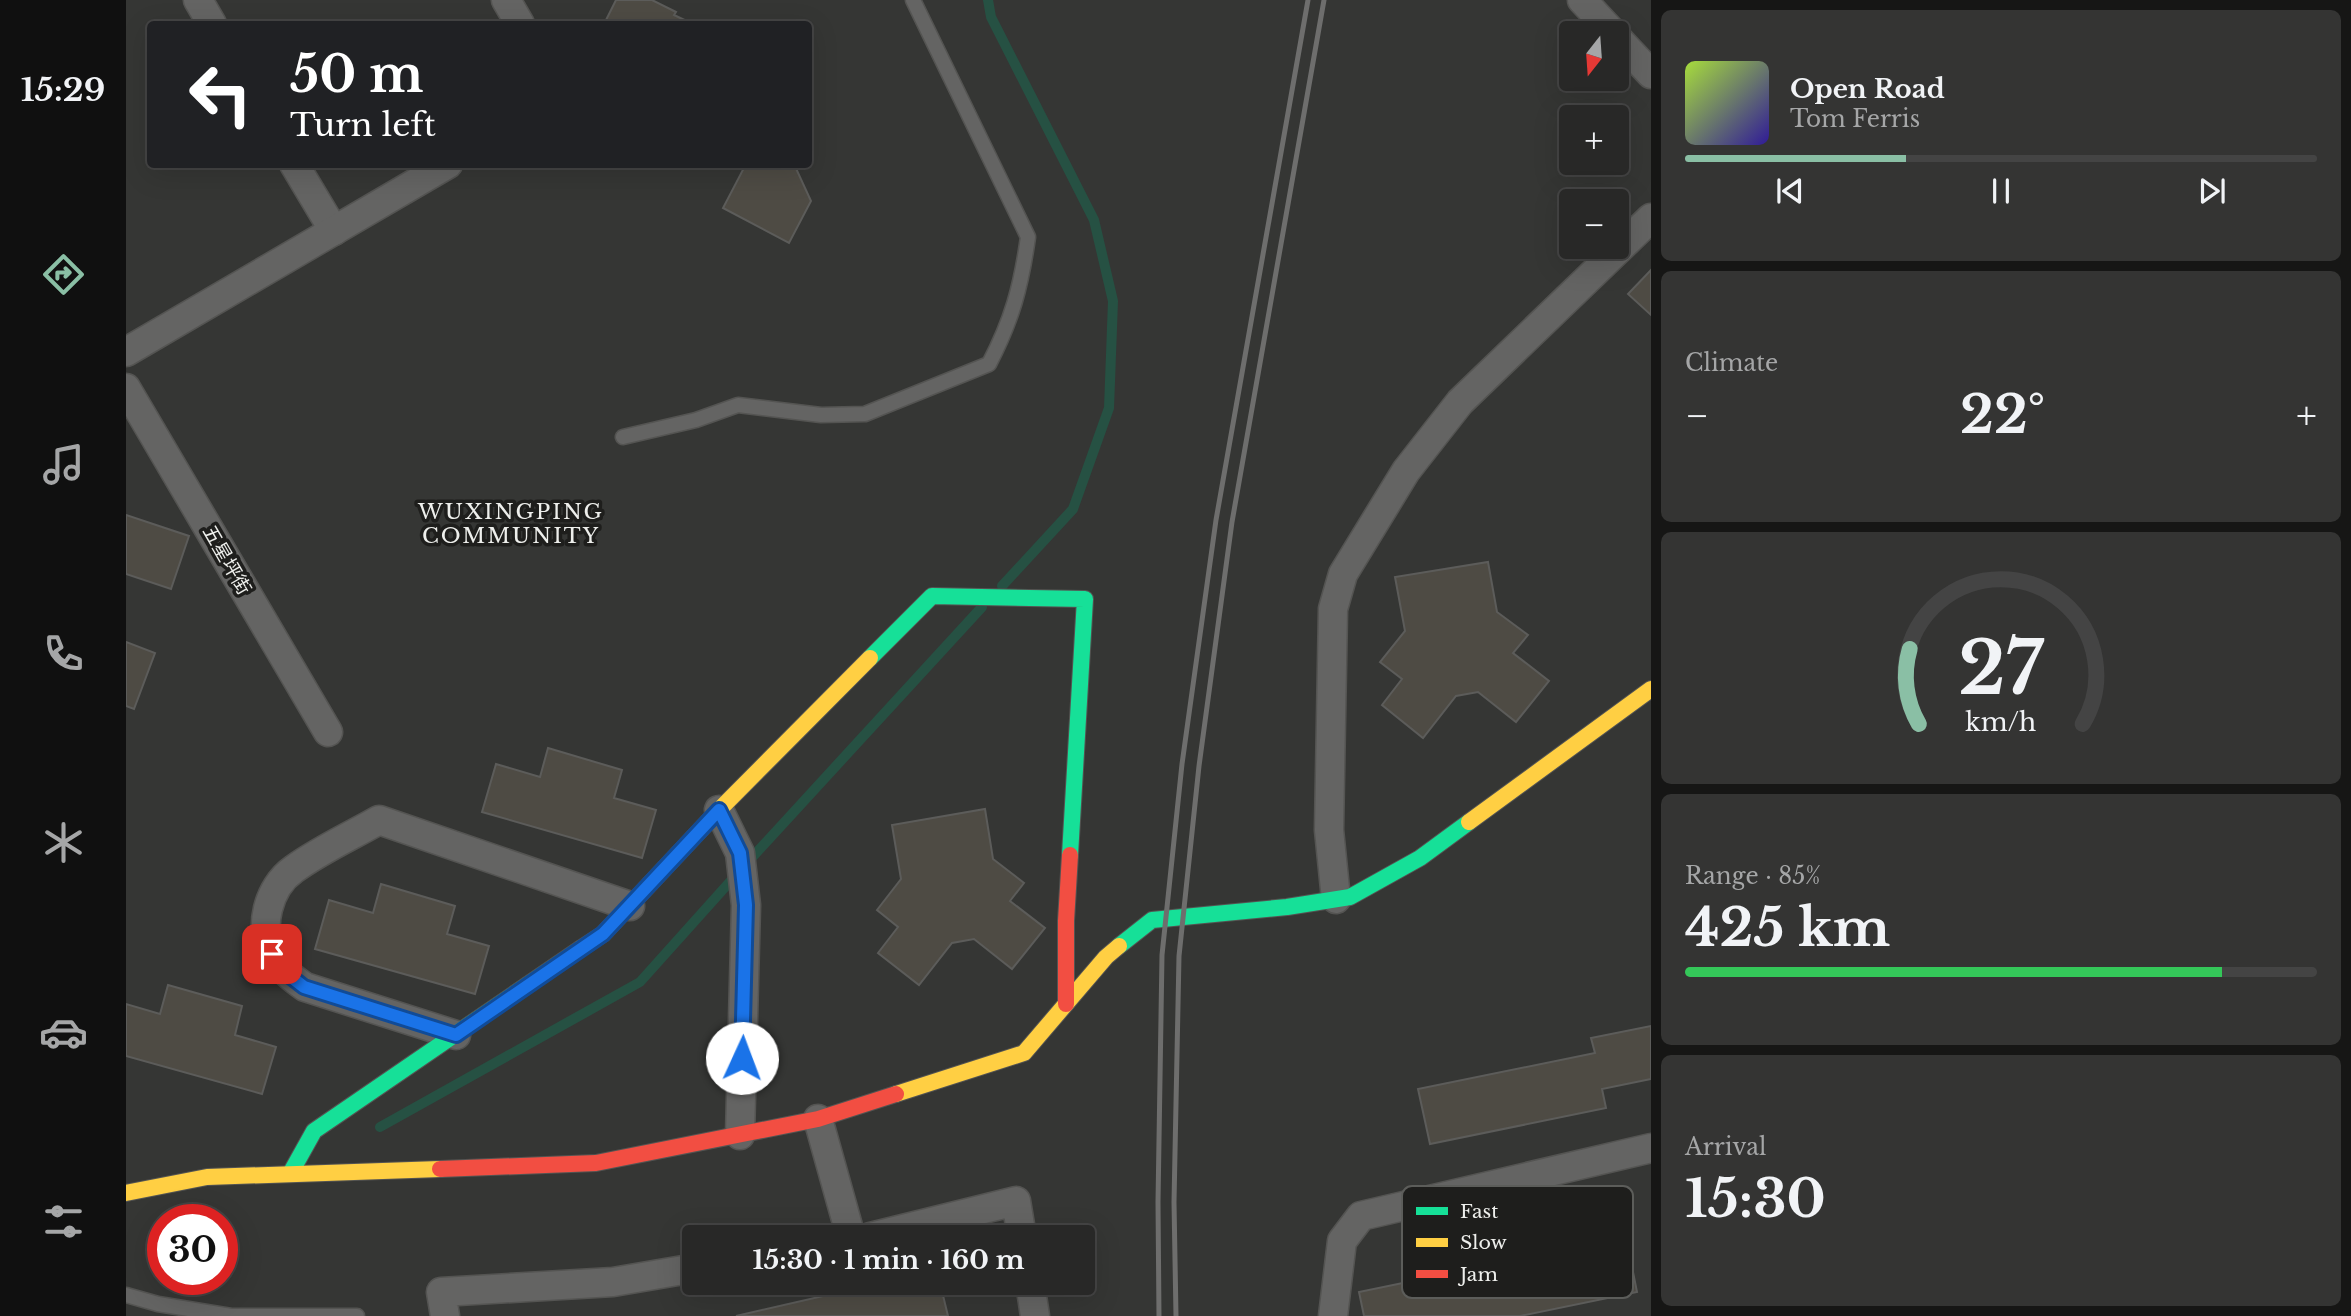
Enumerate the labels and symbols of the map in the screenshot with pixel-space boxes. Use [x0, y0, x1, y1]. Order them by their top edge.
north arrow [1559, 21, 1629, 91]
district label: WUXINGPING COMMUNITY [417, 499, 604, 549]
street label: 五星坪街 [198, 521, 256, 599]
pin [242, 924, 302, 984]
position arrow [705, 1021, 779, 1095]
legend [1402, 1186, 1633, 1298]
text: Fast [1460, 1200, 1499, 1223]
speed limit sign: 30 [147, 1204, 238, 1295]
text: Slow [1460, 1231, 1507, 1254]
text: Jam [1457, 1263, 1498, 1286]

